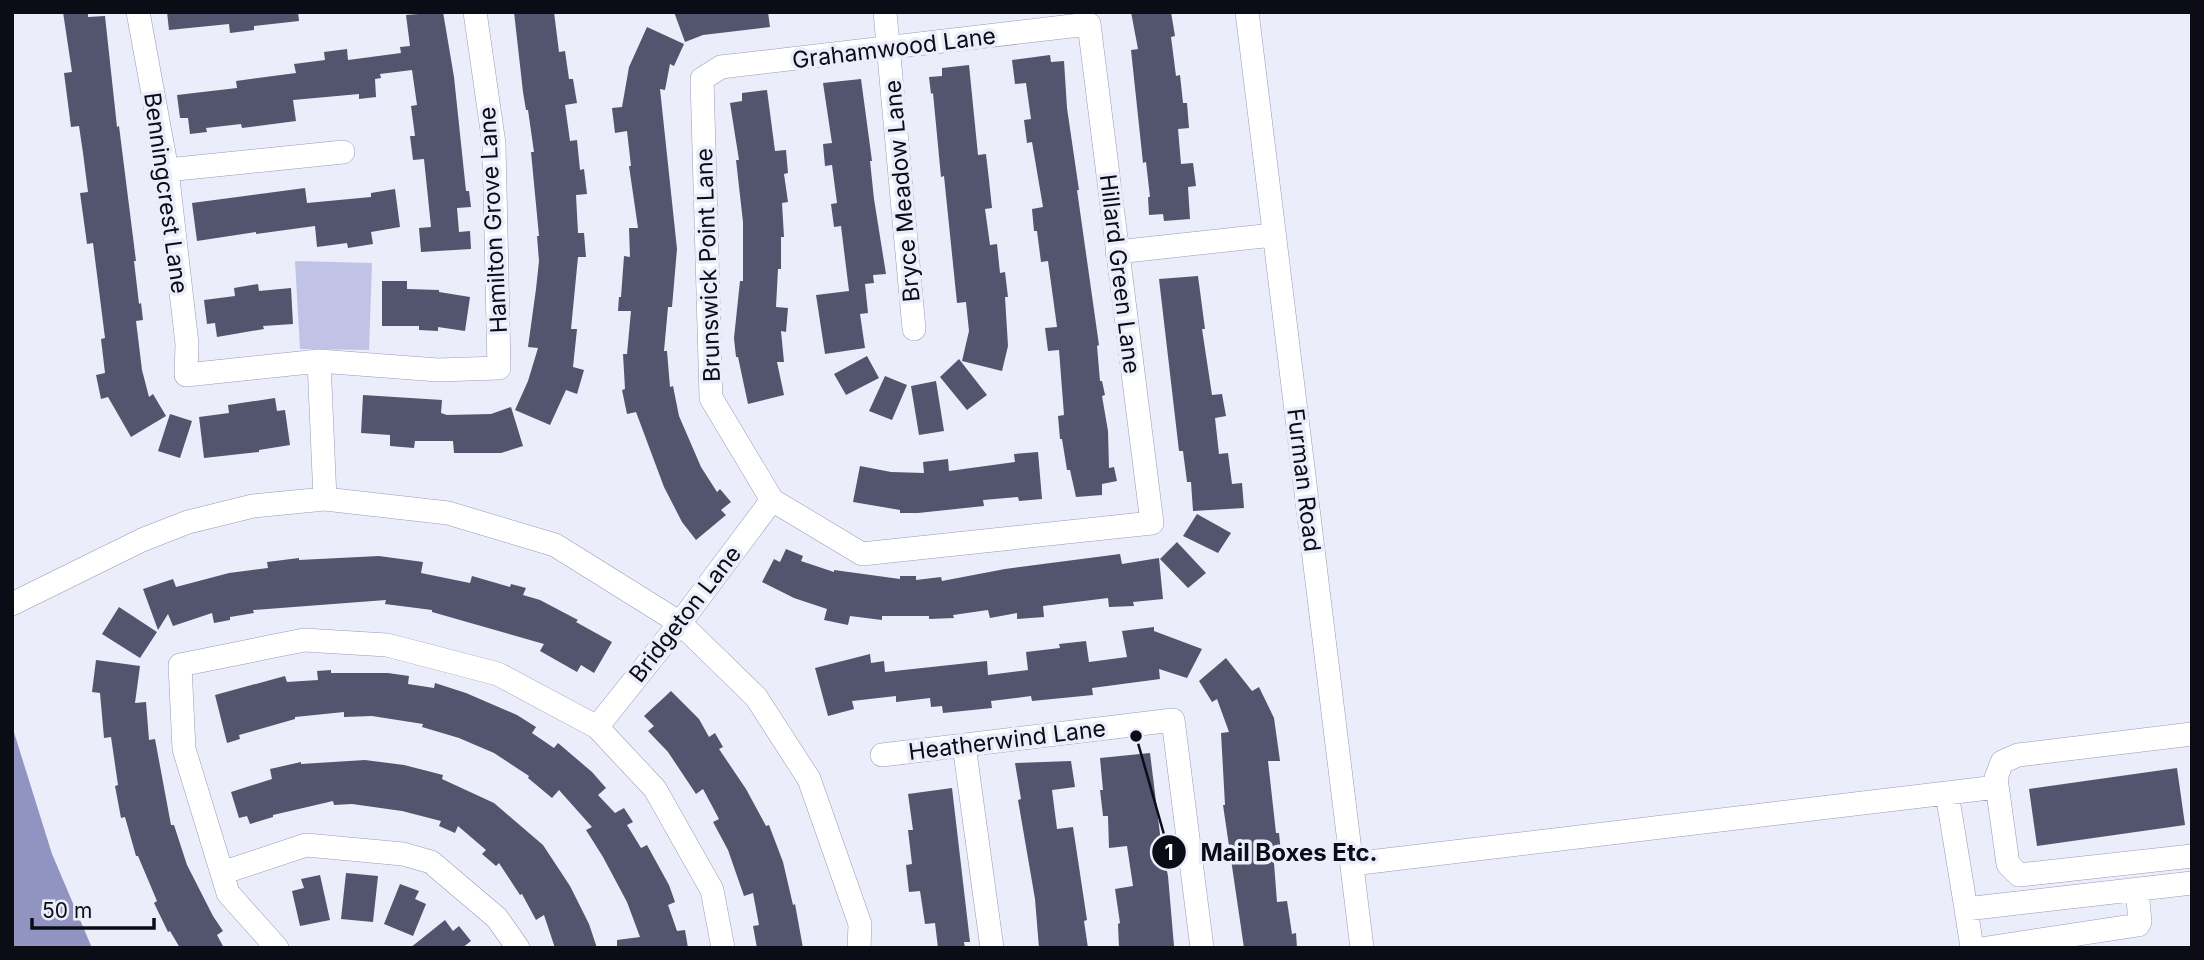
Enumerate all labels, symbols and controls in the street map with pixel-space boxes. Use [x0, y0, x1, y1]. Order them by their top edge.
street label: Grahamwood Lane [791, 22, 997, 74]
street label: Bryce Meadow Lane [878, 79, 926, 303]
street label: Benningcrest Lane [138, 91, 194, 295]
street label: Hamilton Grove Lane [473, 106, 513, 334]
street label: Brunswick Point Lane [690, 148, 726, 382]
street label: Hillard Green Lane [1094, 173, 1146, 375]
street label: Furman Road [1281, 407, 1327, 553]
street label: Bridgeton Lane [623, 540, 747, 688]
street label: Heatherwind Lane [907, 714, 1107, 766]
callout: Mail Boxes Etc. [1151, 830, 1392, 875]
text: Mail Boxes Etc. [1200, 838, 1378, 867]
text: 1 [1164, 840, 1174, 865]
scale bar [32, 886, 154, 930]
text: 50 m [42, 898, 92, 923]

